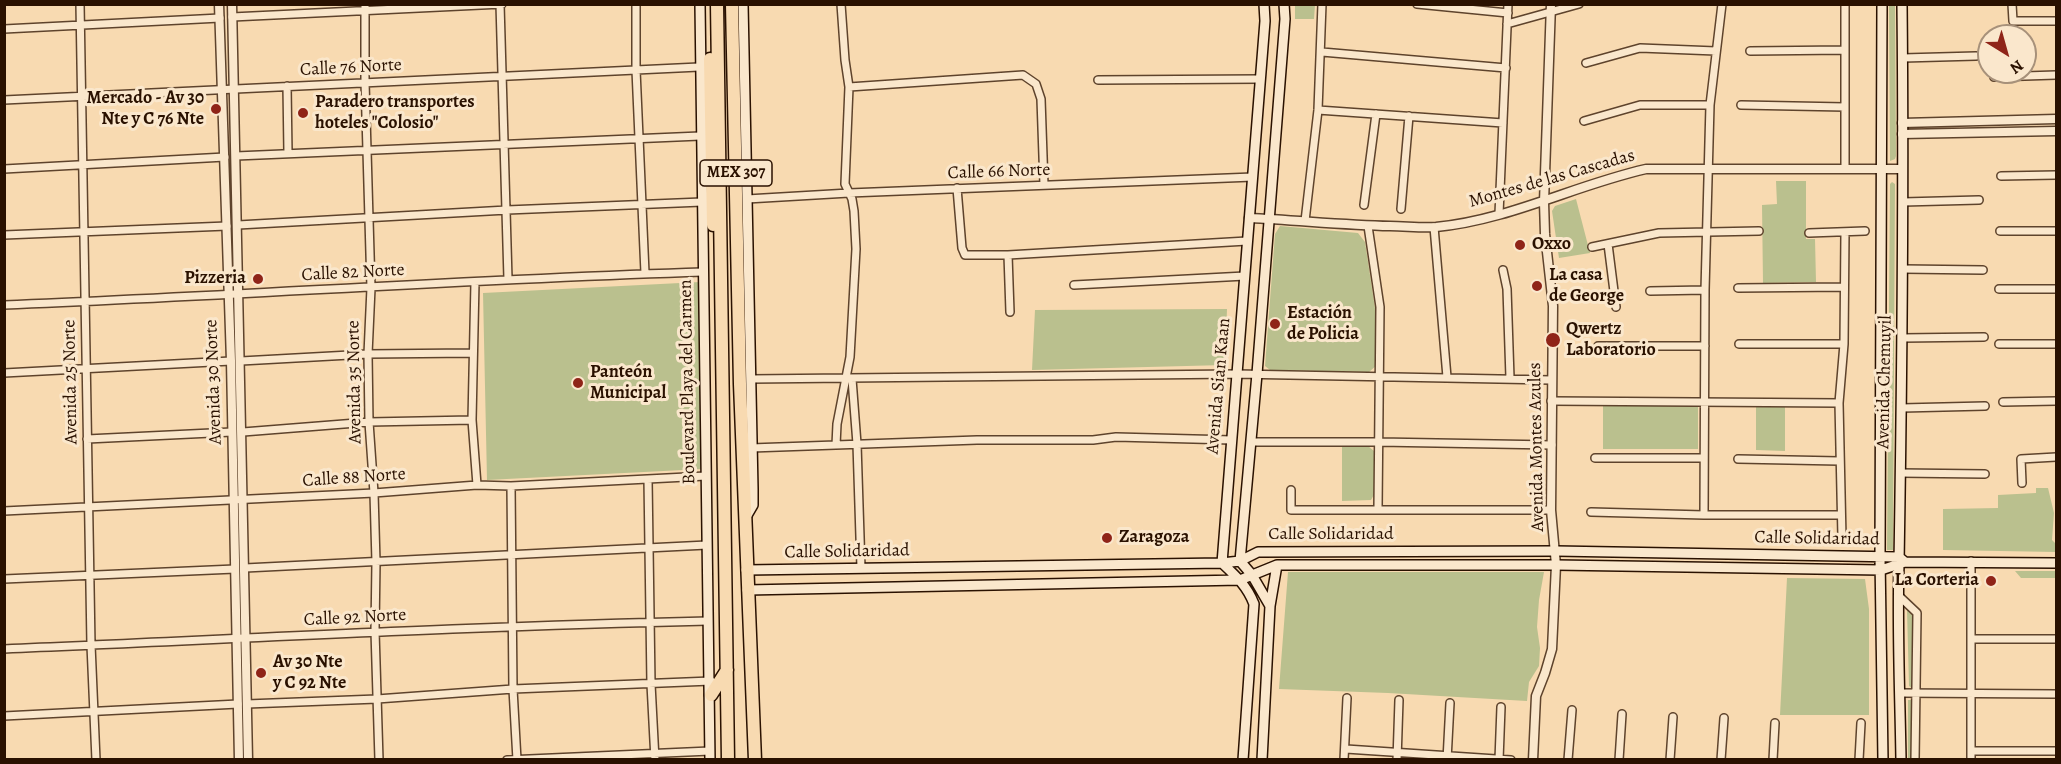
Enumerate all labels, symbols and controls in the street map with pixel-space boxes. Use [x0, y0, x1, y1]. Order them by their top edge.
north arrow [1977, 24, 2037, 84]
text: N [2005, 54, 2028, 79]
street label: Calle 76 Norte [300, 55, 402, 81]
place label: Mercado - Av 30 Nte y C 76 Nte [87, 88, 204, 130]
place label: Paradero transportes hoteles "Colosio" [315, 92, 475, 134]
marker: Mercado - Av 30 Nte y C 76 Nte [209, 102, 223, 116]
marker: Paradero transportes hoteles "Colosio" [296, 106, 310, 120]
street label: Montes de las Cascadas [1467, 145, 1637, 213]
street label: Calle 66 Norte [947, 159, 1051, 185]
road number: MEX 307 [700, 160, 772, 186]
place label: Oxxo [1532, 234, 1571, 256]
marker: Oxxo [1513, 238, 1527, 252]
street label: Calle 82 Norte [301, 260, 405, 286]
place label: La casa de George [1549, 265, 1624, 308]
place label: Pizzeria [184, 268, 246, 290]
marker: Pizzeria [251, 272, 265, 286]
street label: Boulevard Playa del Carmen [675, 279, 701, 485]
marker: La casa de George [1530, 279, 1544, 293]
place label: Estación de Policia [1287, 303, 1359, 346]
street label: Avenida Chemuyil [1873, 315, 1897, 449]
street label: Avenida Sian Kaan [1202, 317, 1236, 455]
marker: Estación de Policia [1268, 317, 1282, 331]
street label: Avenida 25 Norte [59, 319, 83, 445]
street label: Avenida 30 Norte [201, 319, 227, 445]
place label: Qwertz Laboratorio [1566, 319, 1656, 362]
street label: Avenida 35 Norte [343, 320, 367, 444]
marker: Qwertz Laboratorio [1544, 331, 1562, 349]
place label: Panteón Municipal [590, 362, 666, 404]
street label: Avenida Montes Azules [1525, 362, 1549, 532]
marker: Panteón Municipal [571, 376, 585, 390]
street label: Calle 88 Norte [302, 464, 406, 492]
street label: Calle Solidaridad [1268, 524, 1394, 546]
place label: Zaragoza [1119, 527, 1189, 549]
street label: Calle Solidaridad [1754, 527, 1880, 551]
marker: Zaragoza [1100, 531, 1114, 545]
street label: Calle Solidaridad [784, 540, 910, 564]
place label: La Corteria [1894, 570, 1979, 592]
marker: La Corteria [1984, 574, 1998, 588]
street label: Calle 92 Norte [303, 605, 407, 631]
place label: Av 30 Nte y C 92 Nte [273, 652, 346, 694]
marker: Av 30 Nte y C 92 Nte [254, 666, 268, 680]

